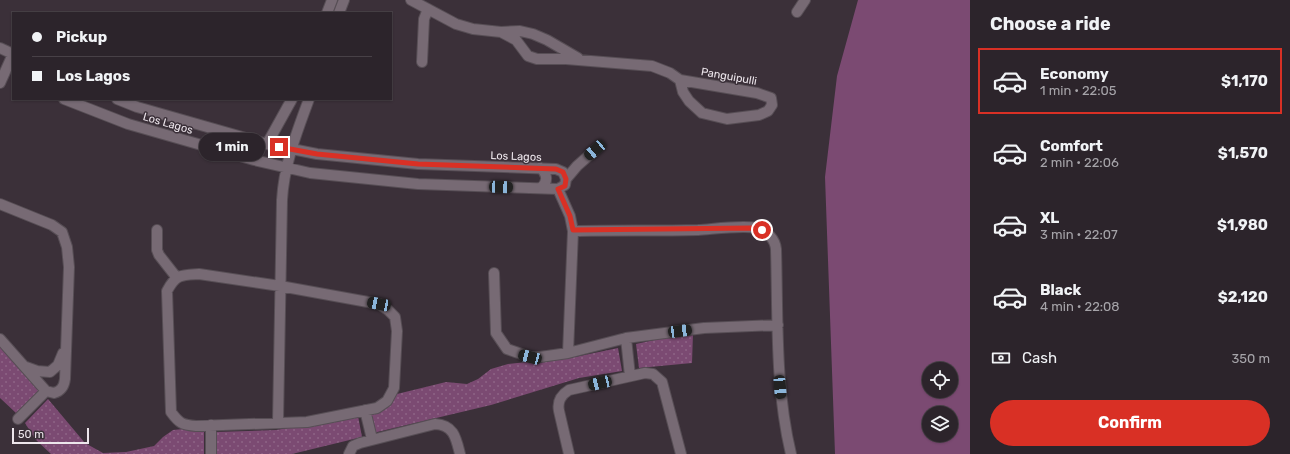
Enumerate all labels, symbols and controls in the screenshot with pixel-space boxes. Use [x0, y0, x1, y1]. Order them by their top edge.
text: Choose a ride [990, 13, 1111, 35]
text: Pickup [56, 28, 107, 46]
icon: car [992, 63, 1028, 99]
street label: Panguipulli [700, 65, 758, 88]
text: Economy [1040, 65, 1109, 83]
text: Los Lagos [56, 67, 130, 85]
text: $1,170 [1221, 72, 1268, 90]
text: 1 min · 22:05 [1040, 83, 1117, 98]
street label: Los Lagos [141, 110, 195, 137]
callout: 1 min [199, 133, 265, 161]
icon: car [992, 135, 1028, 171]
text: Comfort [1040, 137, 1103, 155]
route end [270, 138, 288, 156]
car [582, 138, 608, 162]
text: 1 min [215, 139, 249, 154]
text: $1,570 [1218, 144, 1268, 162]
street label: Los Lagos [490, 149, 542, 164]
text: 2 min · 22:06 [1040, 155, 1119, 170]
car [489, 181, 513, 193]
icon: car [992, 207, 1028, 243]
text: XL [1040, 209, 1059, 227]
text: $1,980 [1217, 216, 1268, 234]
route start [753, 221, 771, 239]
text: 3 min · 22:07 [1040, 227, 1118, 242]
icon: car [992, 279, 1028, 315]
text: Black [1040, 281, 1081, 299]
text: $2,120 [1218, 288, 1268, 306]
car [366, 296, 392, 312]
text: 4 min · 22:08 [1040, 299, 1120, 314]
car [667, 324, 693, 338]
icon: cash [990, 347, 1012, 369]
car [517, 348, 543, 366]
text: Cash [1022, 349, 1057, 367]
text: 350 m [1231, 351, 1270, 366]
map controls [922, 362, 958, 442]
button: locate [922, 362, 958, 398]
car [587, 374, 613, 392]
car [773, 375, 787, 399]
button: Confirm [990, 400, 1270, 446]
button: layers [922, 406, 958, 442]
scale bar [12, 426, 89, 445]
text: 50 m [18, 428, 44, 441]

